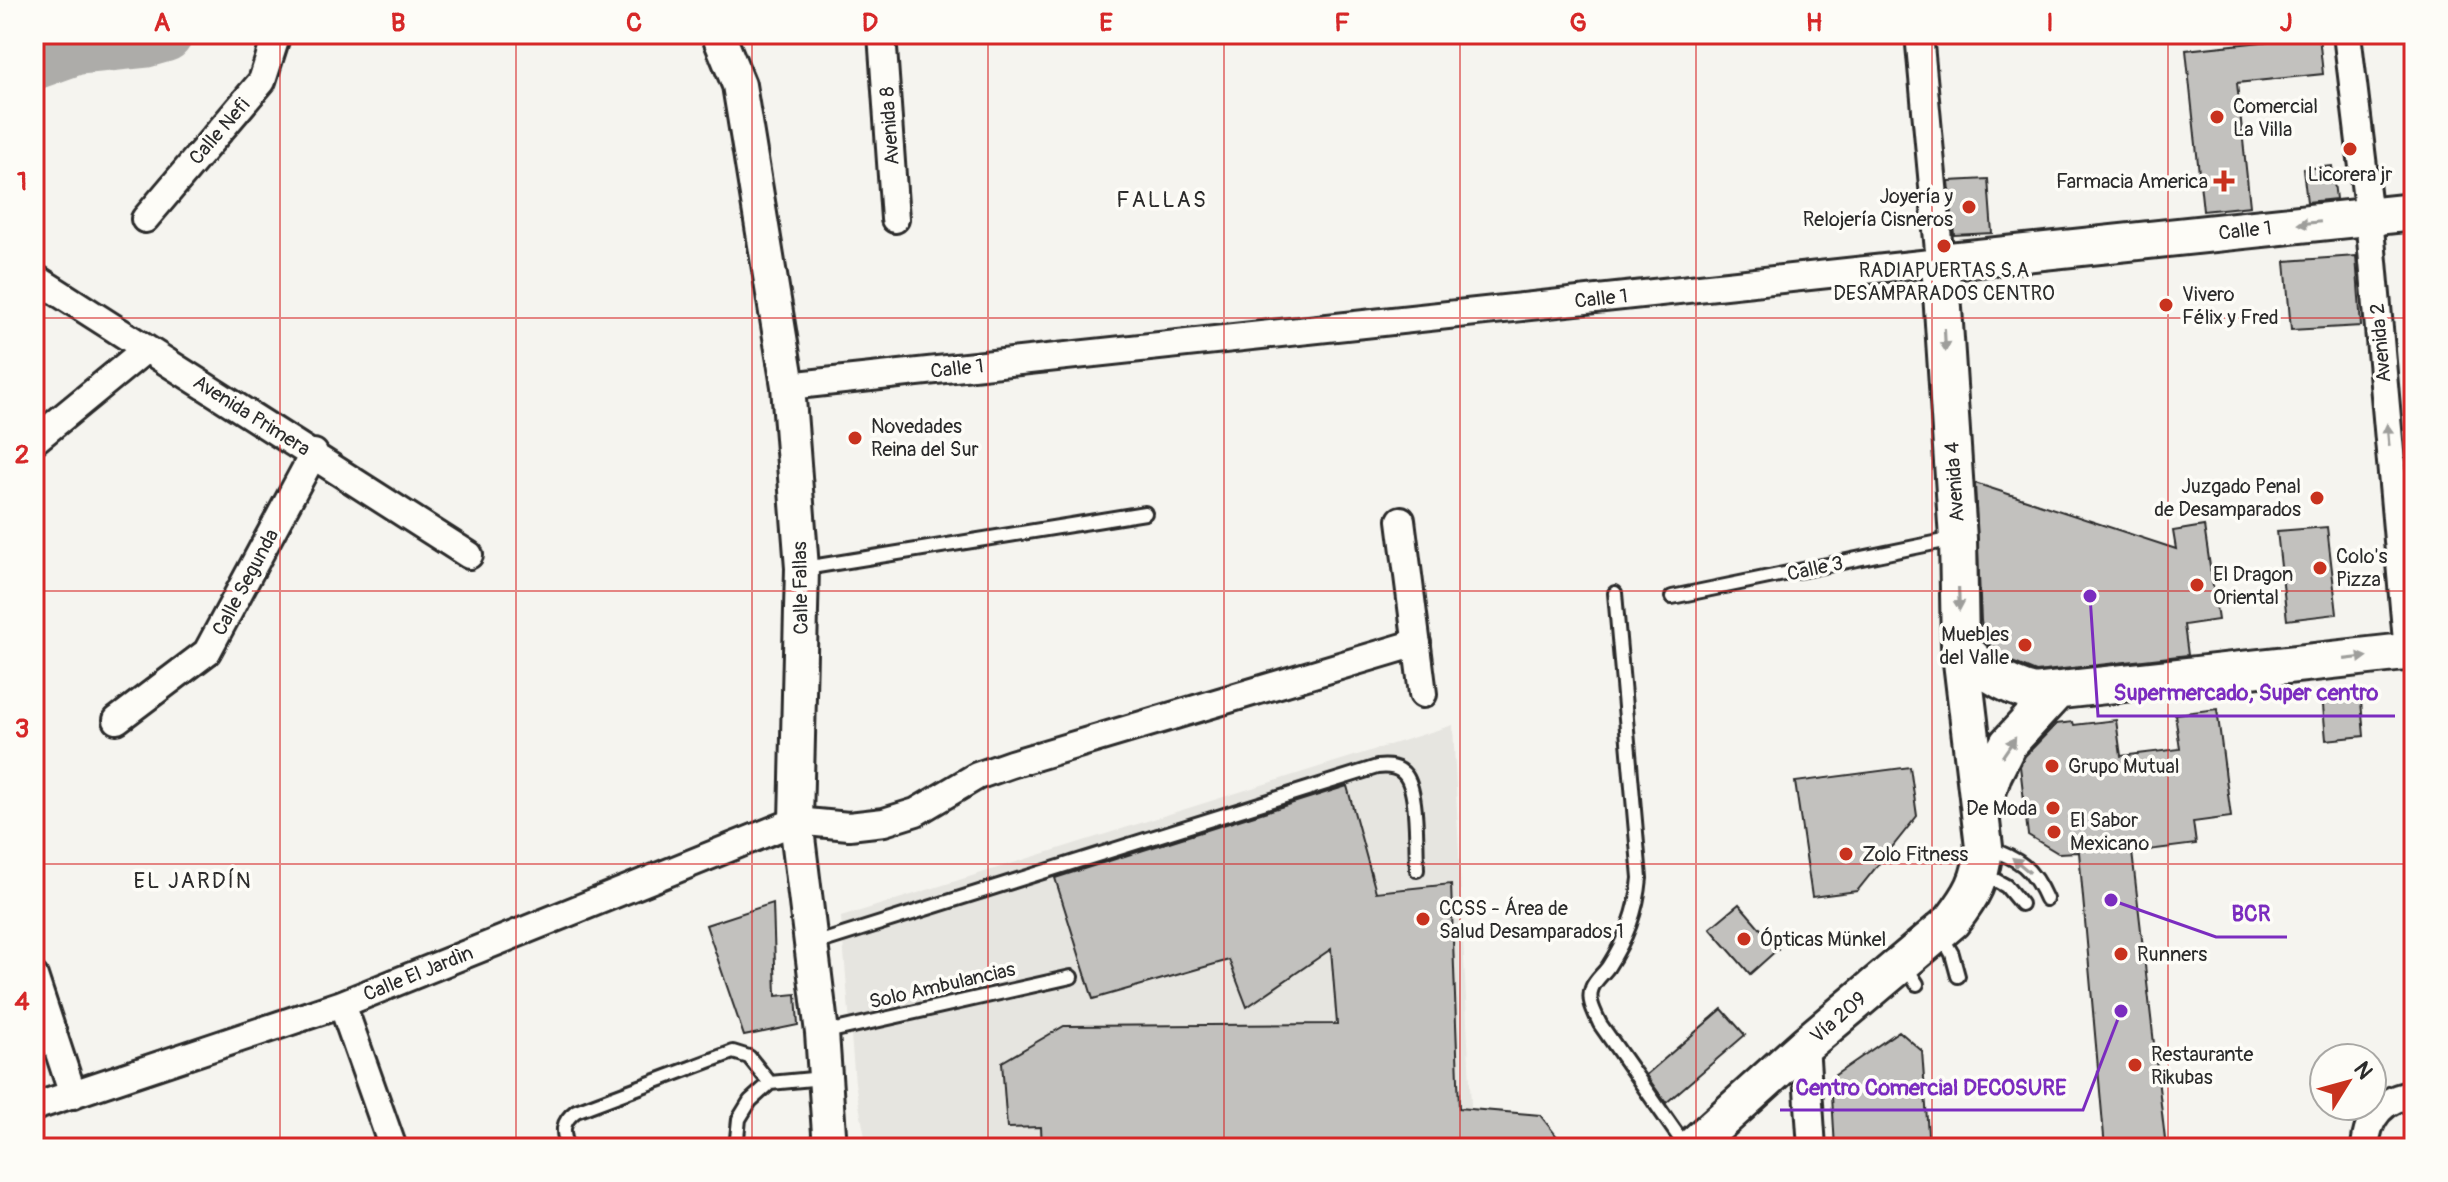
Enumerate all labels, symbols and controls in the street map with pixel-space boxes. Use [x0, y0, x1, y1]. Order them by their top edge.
text: A [154, 7, 171, 39]
text: B [391, 7, 405, 39]
text: C [626, 7, 642, 39]
text: D [862, 7, 878, 39]
text: E [1099, 7, 1113, 39]
text: F [1334, 7, 1350, 39]
text: G [1569, 7, 1587, 39]
text: H [1806, 7, 1822, 39]
text: I [2046, 7, 2054, 39]
text: J [2280, 7, 2292, 39]
street label: Avenida 8 [874, 86, 905, 166]
street label: Calle Nefi [184, 93, 255, 170]
place label: Comercial La Villa [2233, 94, 2318, 142]
marker: Comercial La Villa [2208, 108, 2226, 126]
marker: Licorera jr [2341, 140, 2359, 158]
place label: Licorera jr [2308, 162, 2392, 187]
text: 1 [17, 166, 27, 198]
place label: Farmacia America [2056, 169, 2208, 194]
marker: Farmacia America [2215, 172, 2233, 190]
place label: Joyería y Relojería Cisneros [1803, 184, 1953, 232]
district label: FALLAS [1116, 186, 1208, 214]
marker: Joyería y Relojería Cisneros [1960, 198, 1978, 216]
street label: Calle 1 [2217, 215, 2273, 246]
one-way arrow [2296, 217, 2321, 230]
marker: RADIAPUERTAS S.A DESAMPARADOS CENTRO [1935, 237, 1953, 255]
place label: RADIAPUERTAS S.A DESAMPARADOS CENTRO [1833, 258, 2055, 306]
place label: Vivero Félix y Fred [2182, 282, 2279, 330]
street label: Calle 1 [1573, 283, 1629, 314]
marker: Vivero Félix y Fred [2157, 296, 2175, 314]
street label: Avenida 2 [2365, 302, 2396, 384]
one-way arrow [1939, 328, 1952, 353]
street label: Calle 1 [929, 353, 985, 384]
street label: Avenida Primera [189, 369, 315, 461]
place label: Novedades Reina del Sur [871, 414, 979, 462]
one-way arrow [2381, 422, 2394, 447]
marker: Novedades Reina del Sur [846, 429, 864, 447]
text: 2 [15, 439, 29, 471]
street label: Avenida 4 [1939, 441, 1970, 523]
place label: Juzgado Penal de Desamparados [2154, 474, 2301, 522]
marker: Juzgado Penal de Desamparados [2308, 489, 2326, 507]
street label: Calle Segunda [207, 525, 284, 640]
street label: Calle Fallas [787, 541, 814, 635]
place label: Colo's Pizza [2336, 544, 2388, 592]
street label: Calle 3 [1785, 550, 1845, 587]
marker: Colo's Pizza [2311, 559, 2329, 577]
place label: El Dragon Oriental [2213, 562, 2293, 610]
marker: El Dragon Oriental [2188, 576, 2206, 594]
one-way arrow [1953, 587, 1966, 612]
place label: Muebles del Valle [1939, 622, 2009, 670]
marker: Muebles del Valle [2016, 636, 2034, 654]
one-way arrow [2344, 651, 2369, 664]
callout: Supermercado, Super centro [2098, 670, 2395, 716]
text: Supermercado, Super centro [2114, 679, 2379, 707]
text: 3 [15, 713, 29, 745]
one-way arrow [2001, 737, 2016, 758]
place label: Grupo Mutual [2068, 754, 2180, 779]
marker: Grupo Mutual [2043, 757, 2061, 775]
place label: De Moda [1966, 796, 2037, 821]
marker: De Moda [2044, 799, 2062, 817]
place label: El Sabor Mexicano [2070, 808, 2149, 856]
marker: El Sabor Mexicano [2045, 823, 2063, 841]
place label: Zolo Fitness [1862, 842, 1968, 867]
marker: Zolo Fitness [1837, 845, 1855, 863]
one-way arrow [2012, 857, 2032, 874]
district label: EL JARDÍN [133, 867, 253, 895]
callout: BCR [2216, 891, 2287, 937]
place label: CCSS - Área de Salud Desamparados 1 [1439, 896, 1624, 944]
text: BCR [2232, 900, 2271, 928]
marker: CCSS - Área de Salud Desamparados 1 [1414, 910, 1432, 928]
place label: Ópticas Münkel [1760, 927, 1886, 952]
marker: Ópticas Münkel [1735, 930, 1753, 948]
street label: Calle El Jardìn [360, 940, 477, 1007]
place label: Runners [2137, 942, 2207, 967]
marker: Runners [2112, 945, 2130, 963]
street label: Solo Ambulancias [867, 957, 1018, 1014]
text: 4 [14, 986, 30, 1018]
street label: Vía 209 [1805, 986, 1872, 1049]
place label: Restaurante Rikubas [2151, 1042, 2253, 1090]
north arrow [2308, 1042, 2388, 1122]
marker: Restaurante Rikubas [2126, 1056, 2144, 1074]
text: N [2348, 1056, 2379, 1085]
callout: Centro Comercial DECOSURE [1780, 1064, 2083, 1110]
text: Centro Comercial DECOSURE [1796, 1074, 2067, 1102]

